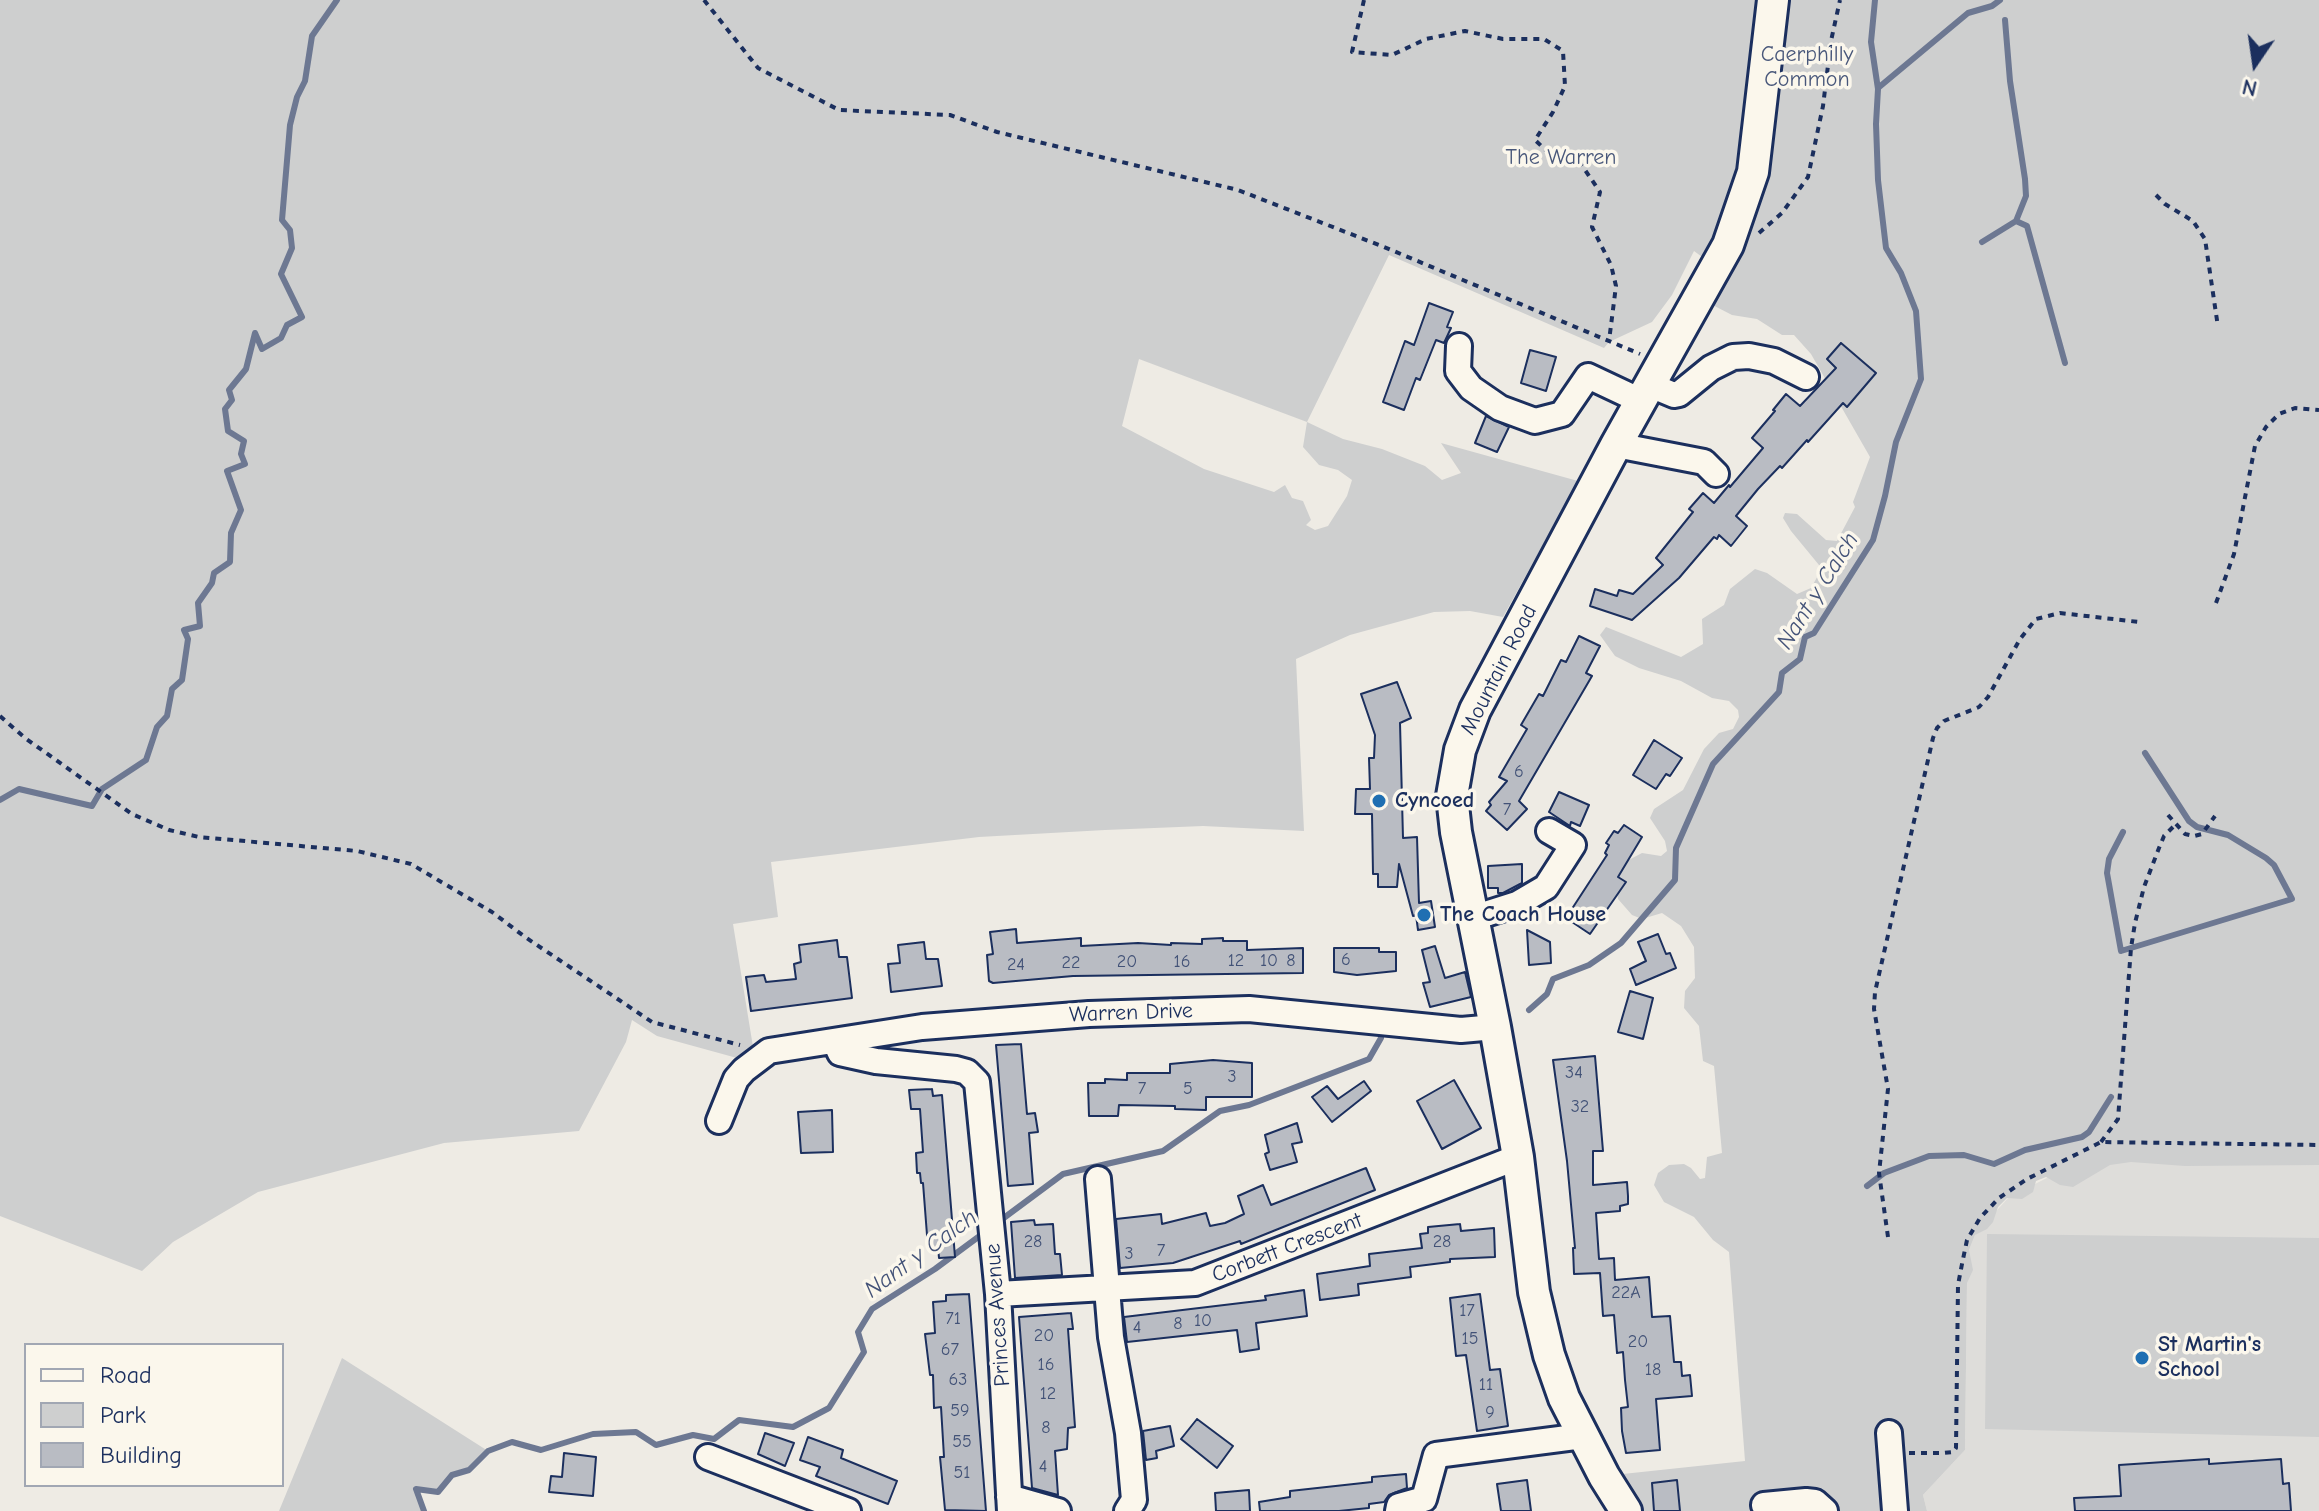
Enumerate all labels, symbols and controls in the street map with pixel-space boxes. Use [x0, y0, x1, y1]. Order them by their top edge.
north arrow [2215, 24, 2295, 104]
park label: Caerphilly Common [1761, 42, 1853, 94]
text: N [2240, 73, 2260, 102]
park label: The Warren [1506, 145, 1616, 171]
water label: Nant y Calch [1771, 527, 1865, 655]
street label: Mountain Road [1455, 601, 1543, 739]
house number: 6 [1514, 761, 1524, 783]
place label: Cyncoed [1395, 788, 1474, 814]
marker: Cyncoed [1370, 792, 1388, 810]
house number: 7 [1503, 799, 1511, 821]
place label: The Coach House [1440, 902, 1606, 928]
marker: The Coach House [1415, 906, 1433, 924]
house number: 6 [1341, 949, 1351, 971]
house number: 12 [1228, 950, 1244, 972]
house number: 10 [1260, 950, 1278, 972]
house number: 8 [1286, 950, 1296, 972]
house number: 20 [1117, 951, 1137, 973]
house number: 16 [1174, 951, 1190, 973]
house number: 22 [1062, 952, 1080, 974]
house number: 24 [1007, 954, 1025, 976]
street label: Warren Drive [1069, 998, 1193, 1028]
house number: 34 [1565, 1062, 1583, 1084]
house number: 3 [1227, 1066, 1237, 1088]
house number: 7 [1138, 1078, 1146, 1100]
house number: 5 [1183, 1078, 1193, 1100]
house number: 32 [1571, 1096, 1589, 1118]
water label: Nant y Calch [859, 1203, 983, 1305]
street label: Corbett Crescent [1208, 1207, 1366, 1289]
house number: 28 [1024, 1231, 1042, 1253]
house number: 28 [1433, 1231, 1451, 1253]
house number: 7 [1157, 1240, 1165, 1262]
street label: Princes Avenue [980, 1243, 1016, 1387]
house number: 3 [1124, 1243, 1134, 1265]
house number: 22A [1611, 1282, 1641, 1304]
house number: 17 [1459, 1300, 1475, 1322]
house number: 71 [945, 1308, 961, 1330]
house number: 10 [1194, 1310, 1212, 1332]
house number: 8 [1173, 1313, 1183, 1335]
house number: 4 [1133, 1317, 1141, 1339]
house number: 20 [1034, 1325, 1054, 1347]
house number: 15 [1462, 1328, 1478, 1350]
house number: 20 [1628, 1331, 1648, 1353]
place label: St Martin's School [2158, 1332, 2261, 1384]
house number: 67 [941, 1339, 959, 1361]
legend [24, 1343, 284, 1487]
marker: St Martin's School [2133, 1349, 2151, 1367]
house number: 16 [1038, 1354, 1054, 1376]
house number: 18 [1645, 1359, 1661, 1381]
text: Road [100, 1361, 152, 1389]
house number: 63 [949, 1369, 967, 1391]
house number: 11 [1479, 1374, 1493, 1396]
house number: 12 [1040, 1383, 1056, 1405]
house number: 59 [950, 1400, 970, 1422]
text: Park [100, 1401, 146, 1429]
house number: 9 [1485, 1402, 1495, 1424]
house number: 8 [1041, 1417, 1051, 1439]
house number: 55 [952, 1431, 972, 1453]
text: Building [100, 1441, 182, 1469]
house number: 4 [1039, 1456, 1047, 1478]
house number: 51 [954, 1462, 970, 1484]

